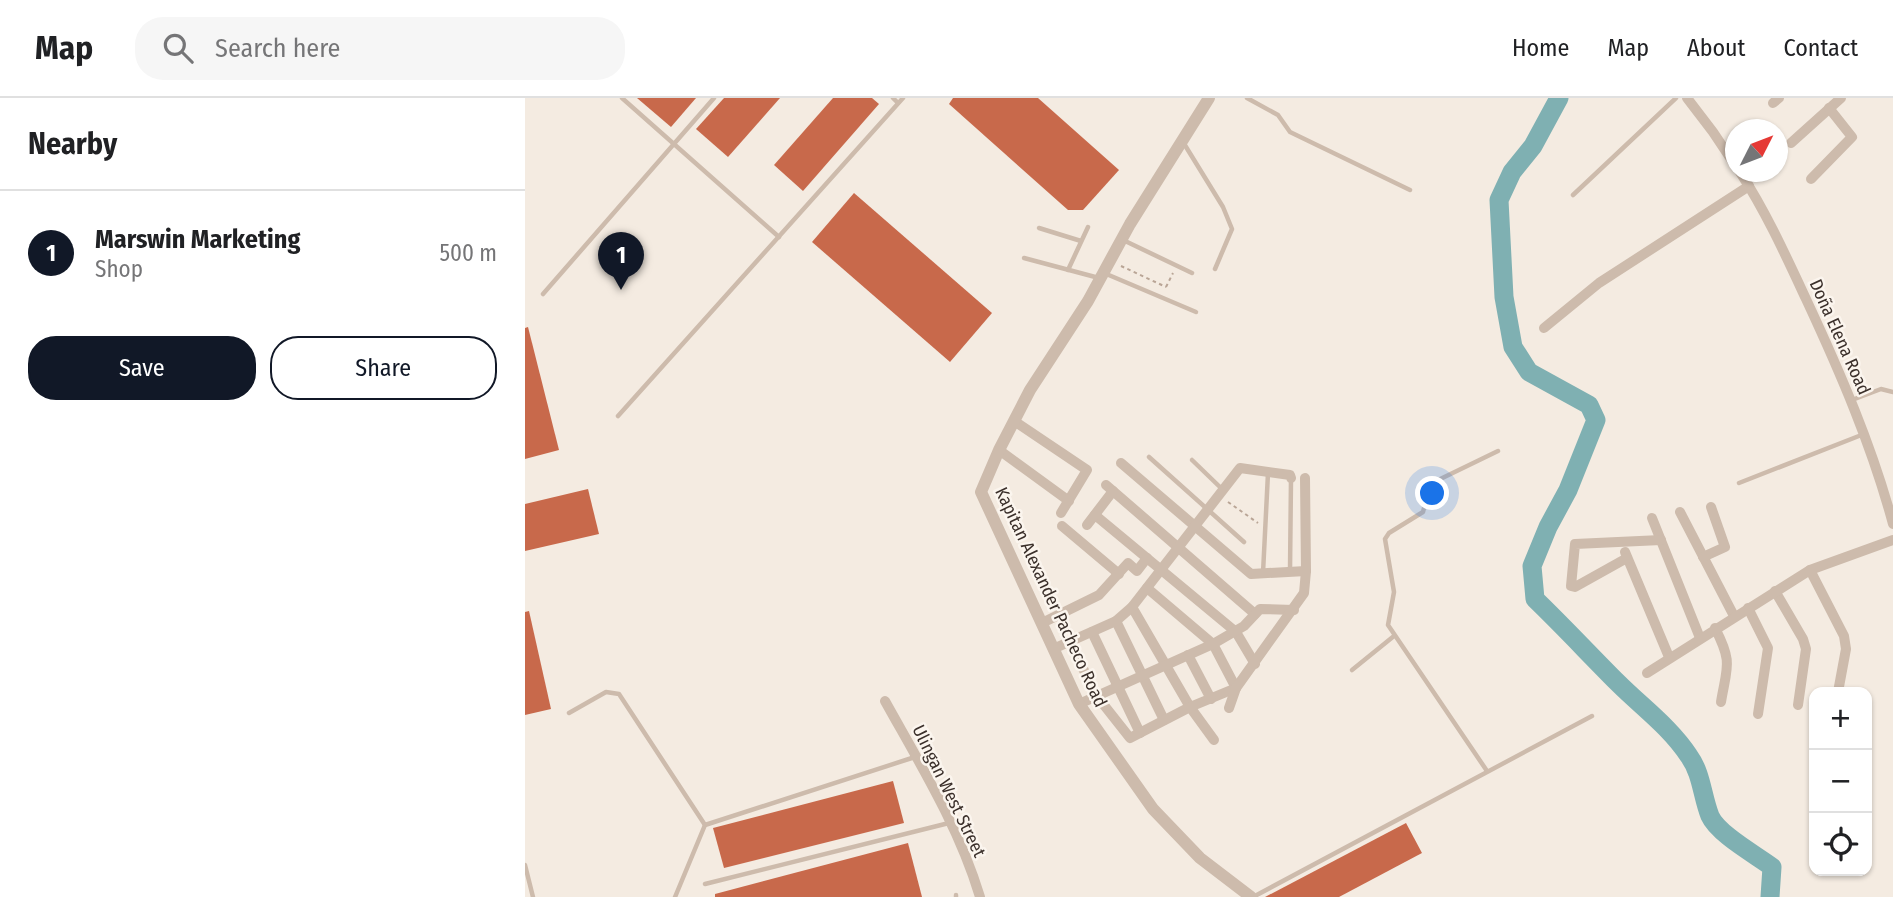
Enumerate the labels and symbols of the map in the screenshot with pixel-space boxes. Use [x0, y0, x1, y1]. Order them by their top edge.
north arrow [1725, 119, 1788, 182]
pin: 1 [598, 232, 644, 290]
street label: Doña Elena Road [1805, 276, 1875, 398]
your location [1415, 476, 1449, 510]
street label: Kapitan Alexander Pacheco Road [990, 483, 1112, 711]
street label: Ulingan West Street [907, 721, 991, 861]

